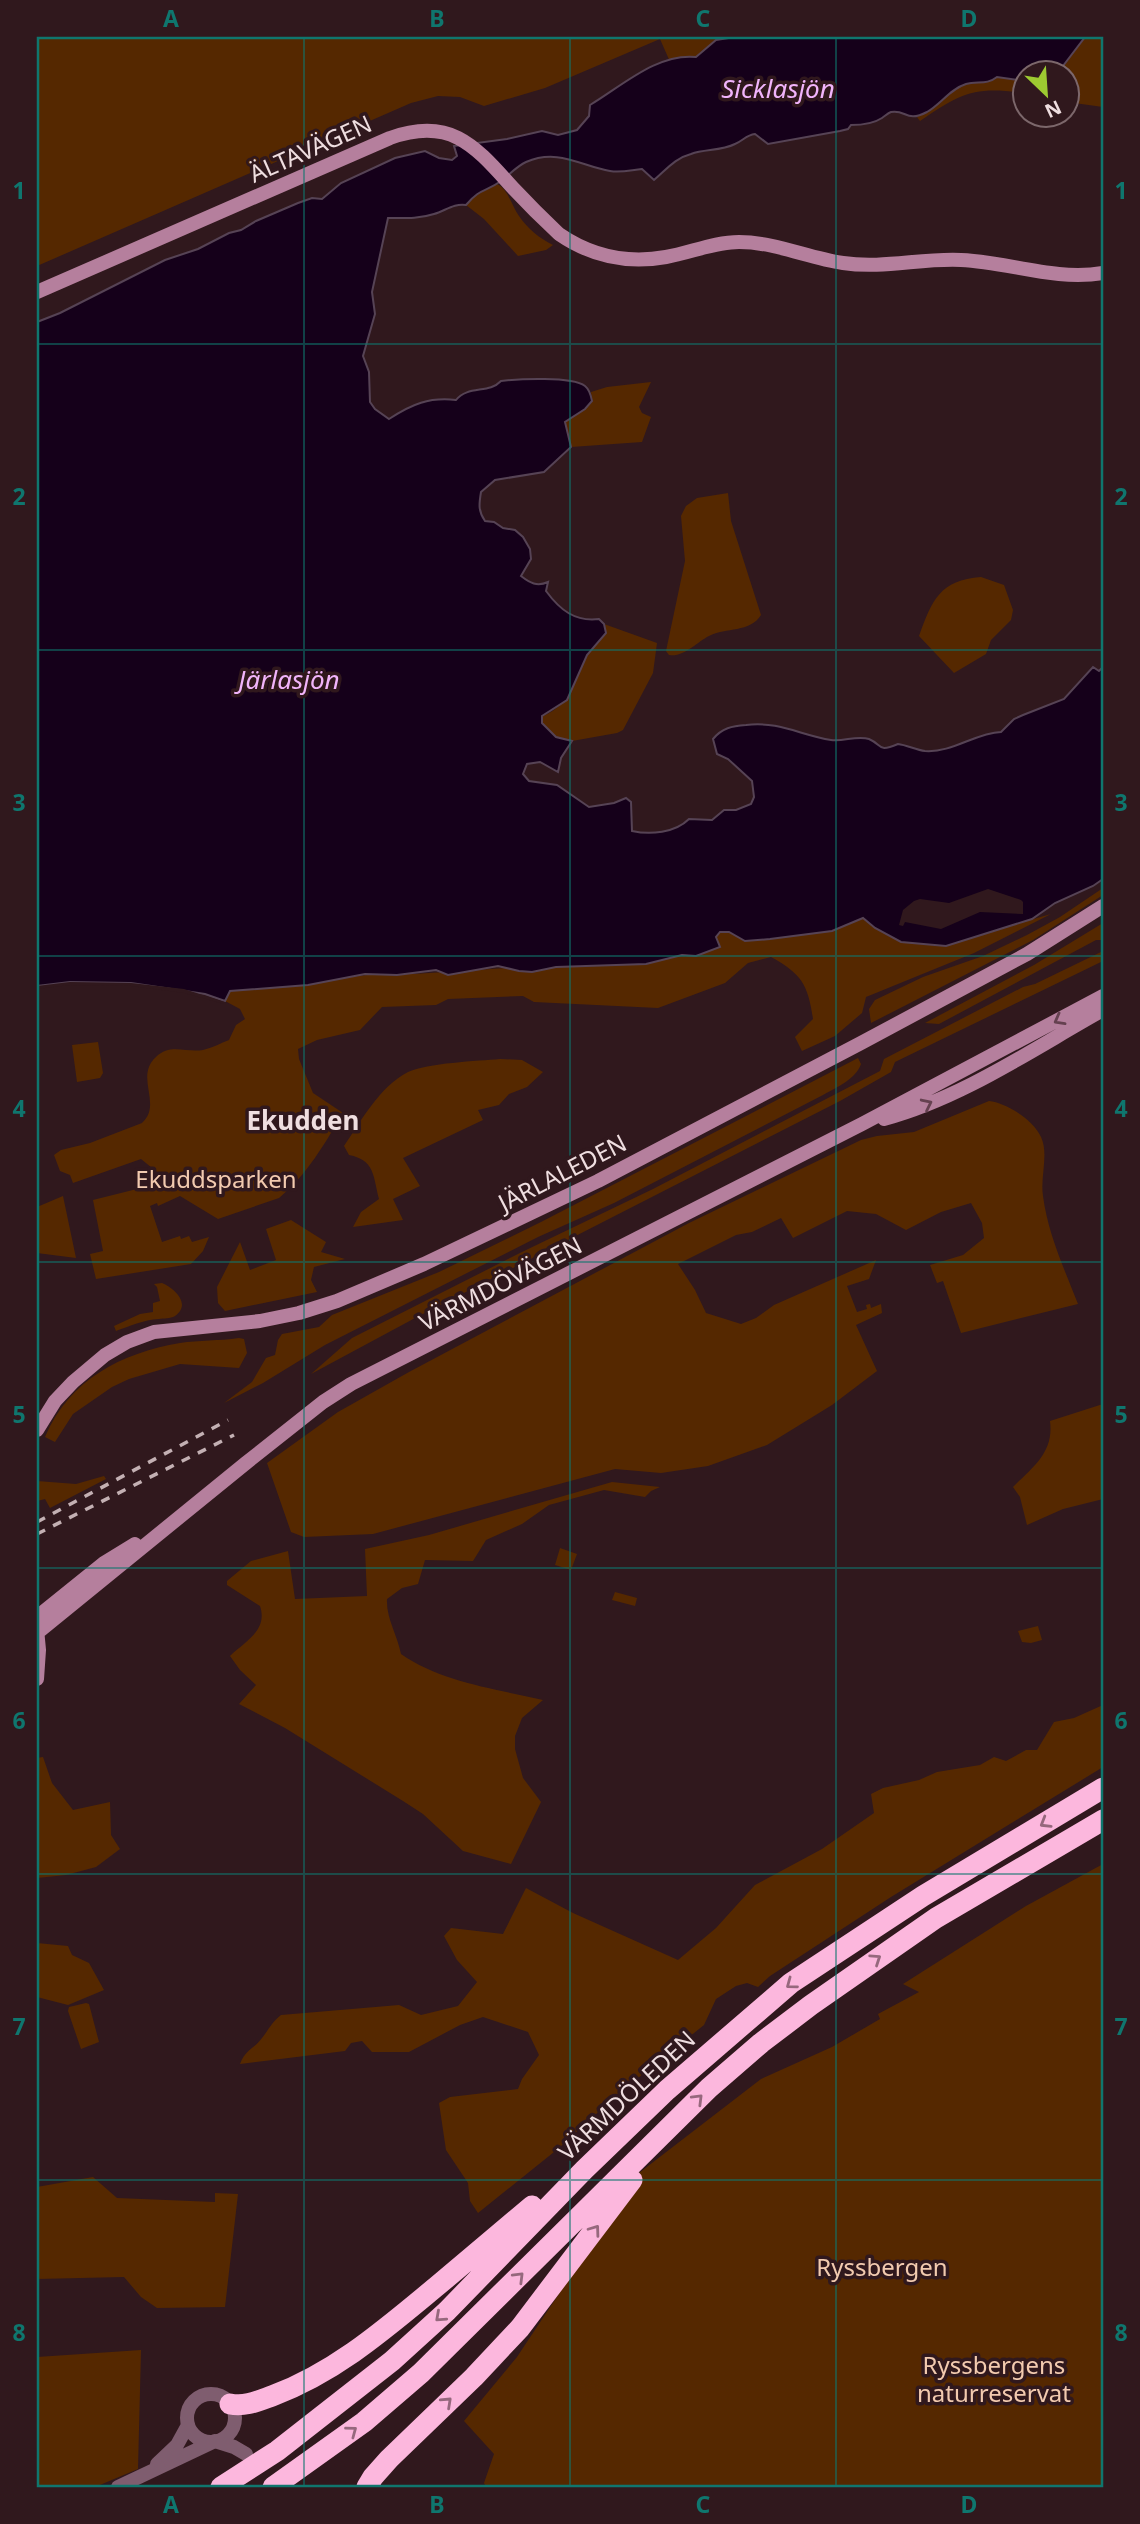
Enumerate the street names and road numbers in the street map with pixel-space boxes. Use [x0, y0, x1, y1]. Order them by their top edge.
street label: ÄLTAVÄGEN [244, 106, 376, 190]
street label: JÄRLALEDEN [490, 1126, 632, 1219]
street label: VÄRMDÖVÄGEN [413, 1228, 587, 1338]
street label: VÄRMDÖLEDEN [550, 2023, 702, 2167]

